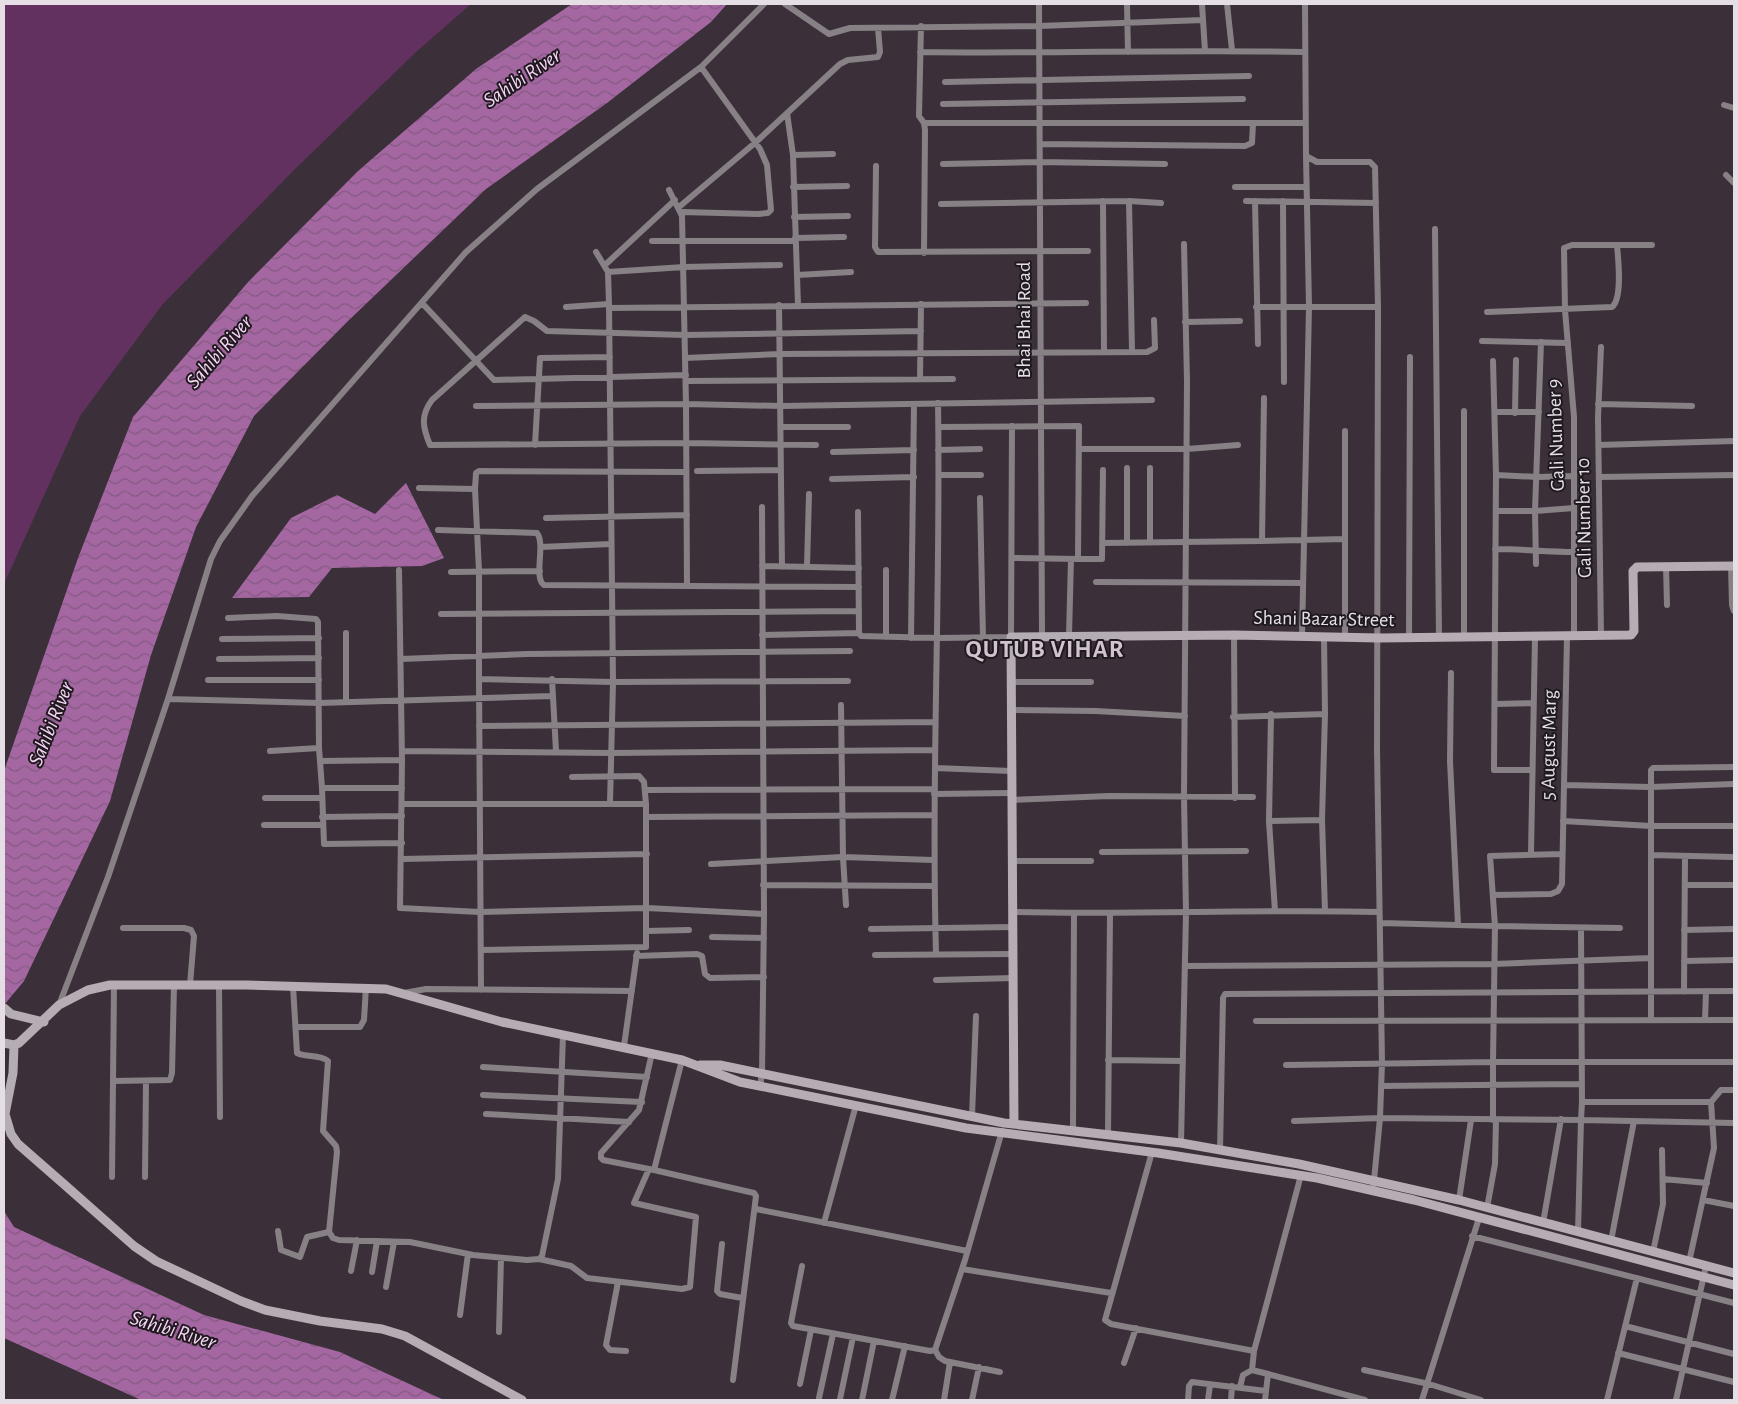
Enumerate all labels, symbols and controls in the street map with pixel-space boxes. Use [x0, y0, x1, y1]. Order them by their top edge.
water label: Sahibi River [480, 44, 565, 111]
street label: Bhai Bhai Road [1014, 262, 1034, 378]
water label: Sahibi River [182, 311, 257, 392]
street label: Gali Number 9 [1544, 379, 1568, 491]
street label: Gali Number 10 [1573, 458, 1595, 578]
street label: Shani Bazar Street [1253, 608, 1395, 630]
district label: QUTUB VIHAR [965, 637, 1125, 662]
water label: Sahibi River [25, 678, 78, 769]
street label: 5 August Marg [1538, 689, 1560, 801]
water label: Sahibi River [128, 1307, 219, 1353]

